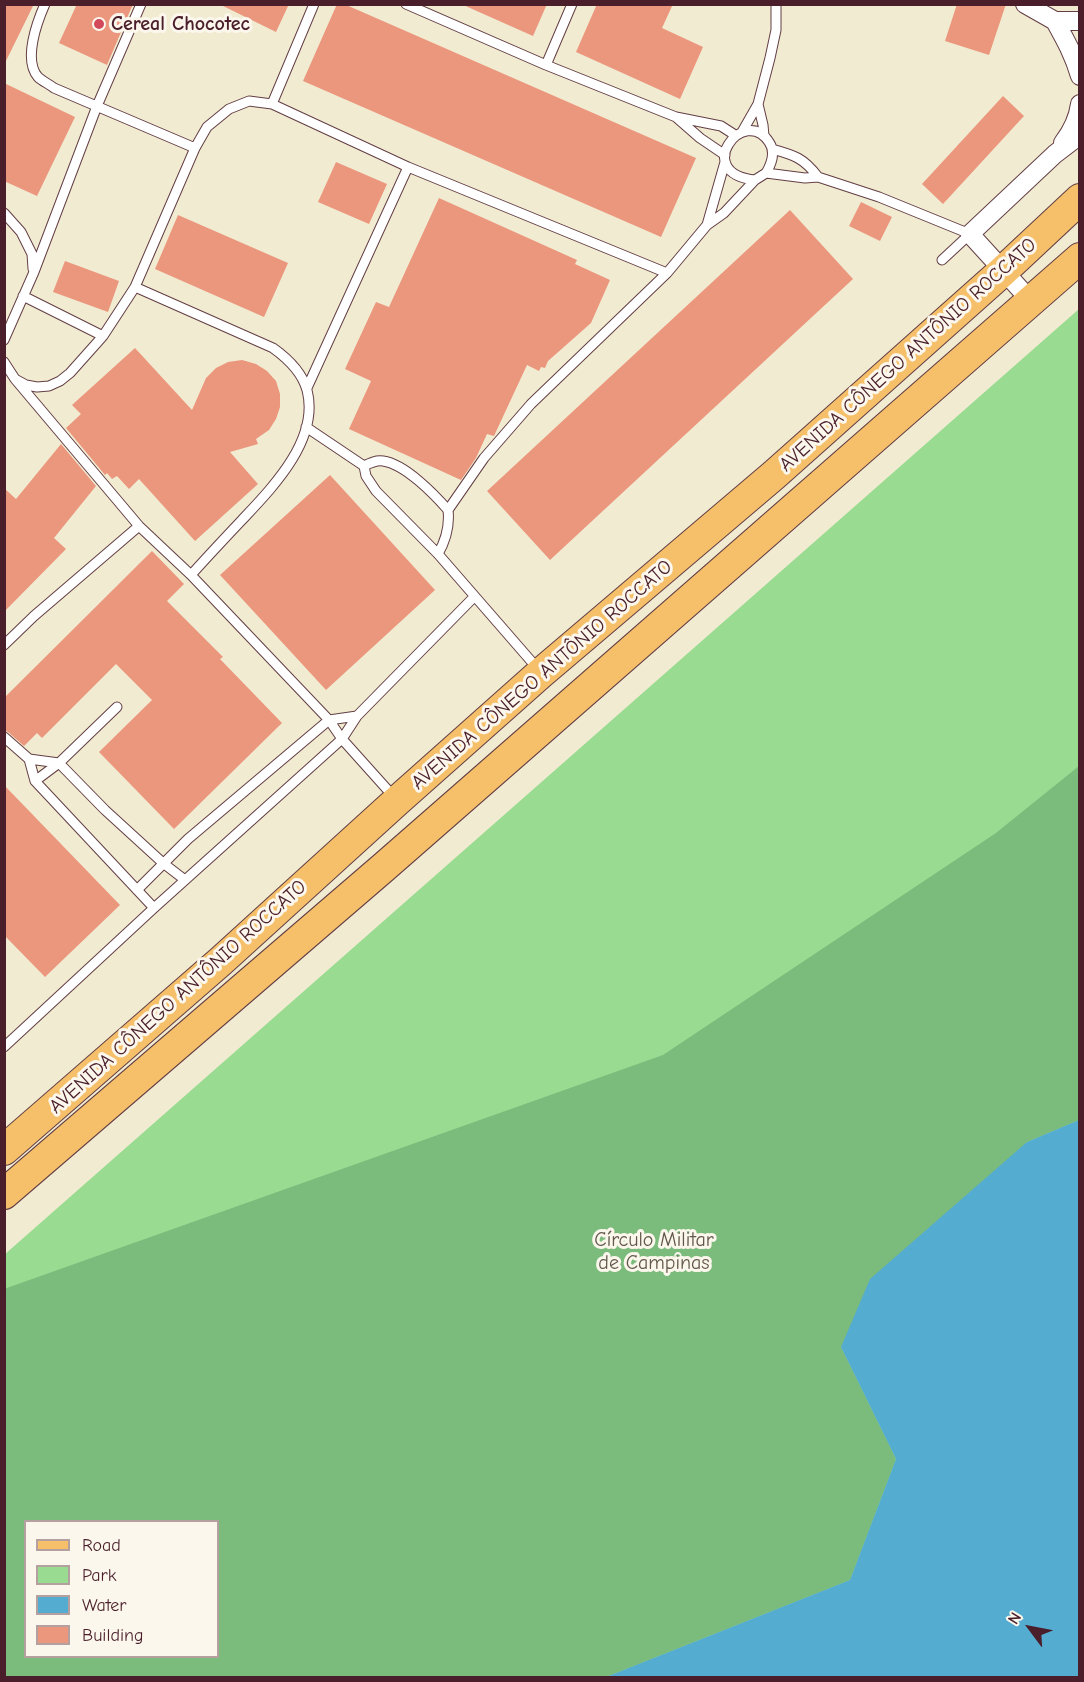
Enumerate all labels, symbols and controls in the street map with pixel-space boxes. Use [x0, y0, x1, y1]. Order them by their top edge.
place label: Cereal Chocotec [111, 12, 250, 36]
marker: Cereal Chocotec [92, 17, 106, 31]
street label: AVENIDA CÔNEGO ANTÔNIO ROCCATO [774, 233, 1042, 477]
street label: AVENIDA CÔNEGO ANTÔNIO ROCCATO [407, 555, 677, 795]
street label: AVENIDA CÔNEGO ANTÔNIO ROCCATO [44, 875, 312, 1119]
park label: Círculo Militar de Campinas [594, 1228, 714, 1275]
legend [24, 1520, 219, 1658]
text: Road [82, 1535, 121, 1556]
text: Park [82, 1565, 116, 1586]
text: Water [82, 1595, 126, 1616]
north arrow [1000, 1598, 1060, 1658]
text: N [1004, 1609, 1025, 1628]
text: Building [82, 1625, 144, 1646]

